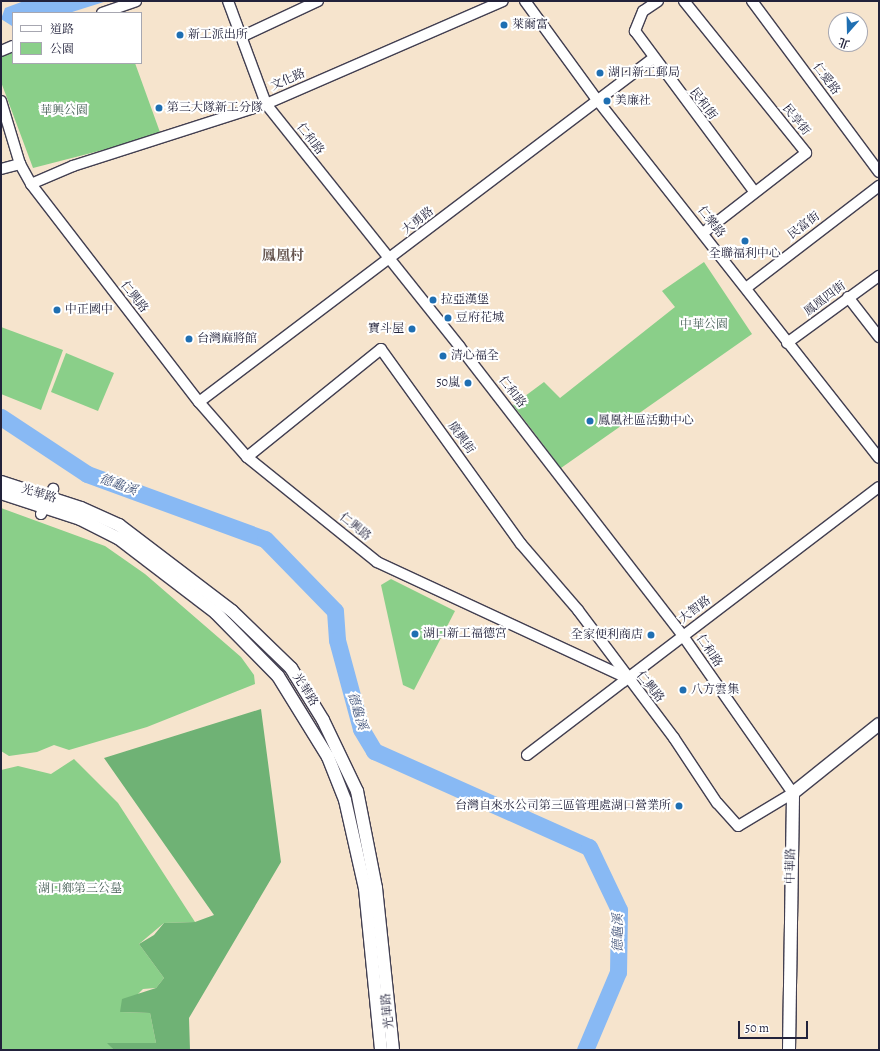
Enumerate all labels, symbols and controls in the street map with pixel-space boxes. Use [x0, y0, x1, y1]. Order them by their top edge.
legend [12, 12, 142, 64]
north arrow [828, 12, 868, 52]
place label: 萊爾富 [512, 18, 548, 32]
marker: 萊爾富 [499, 20, 509, 30]
text: 道路 [50, 21, 74, 37]
place label: 新工派出所 [188, 28, 248, 42]
marker: 新工派出所 [175, 30, 185, 40]
text: 北 [836, 34, 852, 52]
text: 公園 [50, 41, 74, 57]
street label: 仁愛路 [809, 60, 843, 98]
street label: 文化路 [269, 66, 307, 94]
place label: 湖口新工郵局 [608, 66, 680, 80]
marker: 湖口新工郵局 [595, 68, 605, 78]
street label: 民和街 [686, 85, 720, 123]
place label: 美廉社 [615, 94, 651, 108]
marker: 美廉社 [602, 96, 612, 106]
place label: 第三大隊新工分隊 [167, 101, 263, 115]
street label: 民享街 [779, 101, 813, 139]
marker: 第三大隊新工分隊 [154, 103, 164, 113]
park label: 華興公園 [40, 104, 88, 118]
street label: 仁和路 [293, 120, 327, 158]
street label: 仁樂路 [694, 203, 728, 241]
street label: 大勇路 [399, 204, 437, 238]
street label: 民富街 [785, 209, 823, 243]
marker: 全聯福利中心 [740, 236, 750, 246]
place label: 全聯福利中心 [709, 247, 781, 261]
district label: 鳳凰村 [262, 248, 304, 264]
street label: 仁興路 [117, 278, 151, 316]
street label: 鳳凰四街 [801, 279, 849, 319]
place label: 拉亞漢堡 [441, 293, 489, 307]
marker: 拉亞漢堡 [428, 295, 438, 305]
place label: 中正國中 [65, 303, 113, 317]
marker: 中正國中 [52, 305, 62, 315]
place label: 豆府花城 [456, 311, 504, 325]
marker: 豆府花城 [443, 313, 453, 323]
park label: 中華公園 [680, 318, 728, 332]
place label: 寶斗屋 [368, 322, 404, 336]
marker: 寶斗屋 [407, 324, 417, 334]
place label: 台灣麻將館 [197, 332, 257, 346]
marker: 台灣麻將館 [184, 334, 194, 344]
place label: 清心福全 [451, 349, 499, 363]
marker: 清心福全 [438, 351, 448, 361]
street label: 仁和路 [495, 373, 529, 411]
place label: 50嵐 [436, 376, 460, 390]
marker: 50嵐 [463, 378, 473, 388]
place label: 鳳凰社區活動中心 [598, 414, 694, 428]
marker: 鳳凰社區活動中心 [585, 416, 595, 426]
street label: 廣興街 [445, 419, 477, 457]
water label: 德龜溪 [97, 471, 139, 499]
street label: 光華路 [20, 482, 58, 506]
street label: 仁興路 [336, 510, 374, 544]
street label: 大智路 [676, 593, 714, 627]
place label: 湖口新工福德宮 [423, 627, 507, 641]
place label: 全家便利商店 [571, 628, 643, 642]
marker: 湖口新工福德宮 [410, 629, 420, 639]
marker: 全家便利商店 [646, 630, 656, 640]
street label: 仁和路 [693, 632, 725, 670]
street label: 仁興路 [633, 668, 667, 706]
street label: 光華路 [289, 671, 321, 709]
place label: 八方雲集 [691, 683, 739, 697]
marker: 八方雲集 [678, 685, 688, 695]
water label: 德龜溪 [344, 690, 370, 732]
place label: 台灣自來水公司第三區管理處湖口營業所 [455, 799, 671, 813]
marker: 台灣自來水公司第三區管理處湖口營業所 [674, 801, 684, 811]
street label: 中華路 [783, 848, 799, 884]
park label: 湖口鄉第三公墓 [38, 882, 122, 896]
water label: 德龜溪 [610, 914, 626, 952]
street label: 光華路 [379, 992, 397, 1030]
scale bar [740, 1013, 810, 1039]
text: 50 m [745, 1020, 769, 1036]

